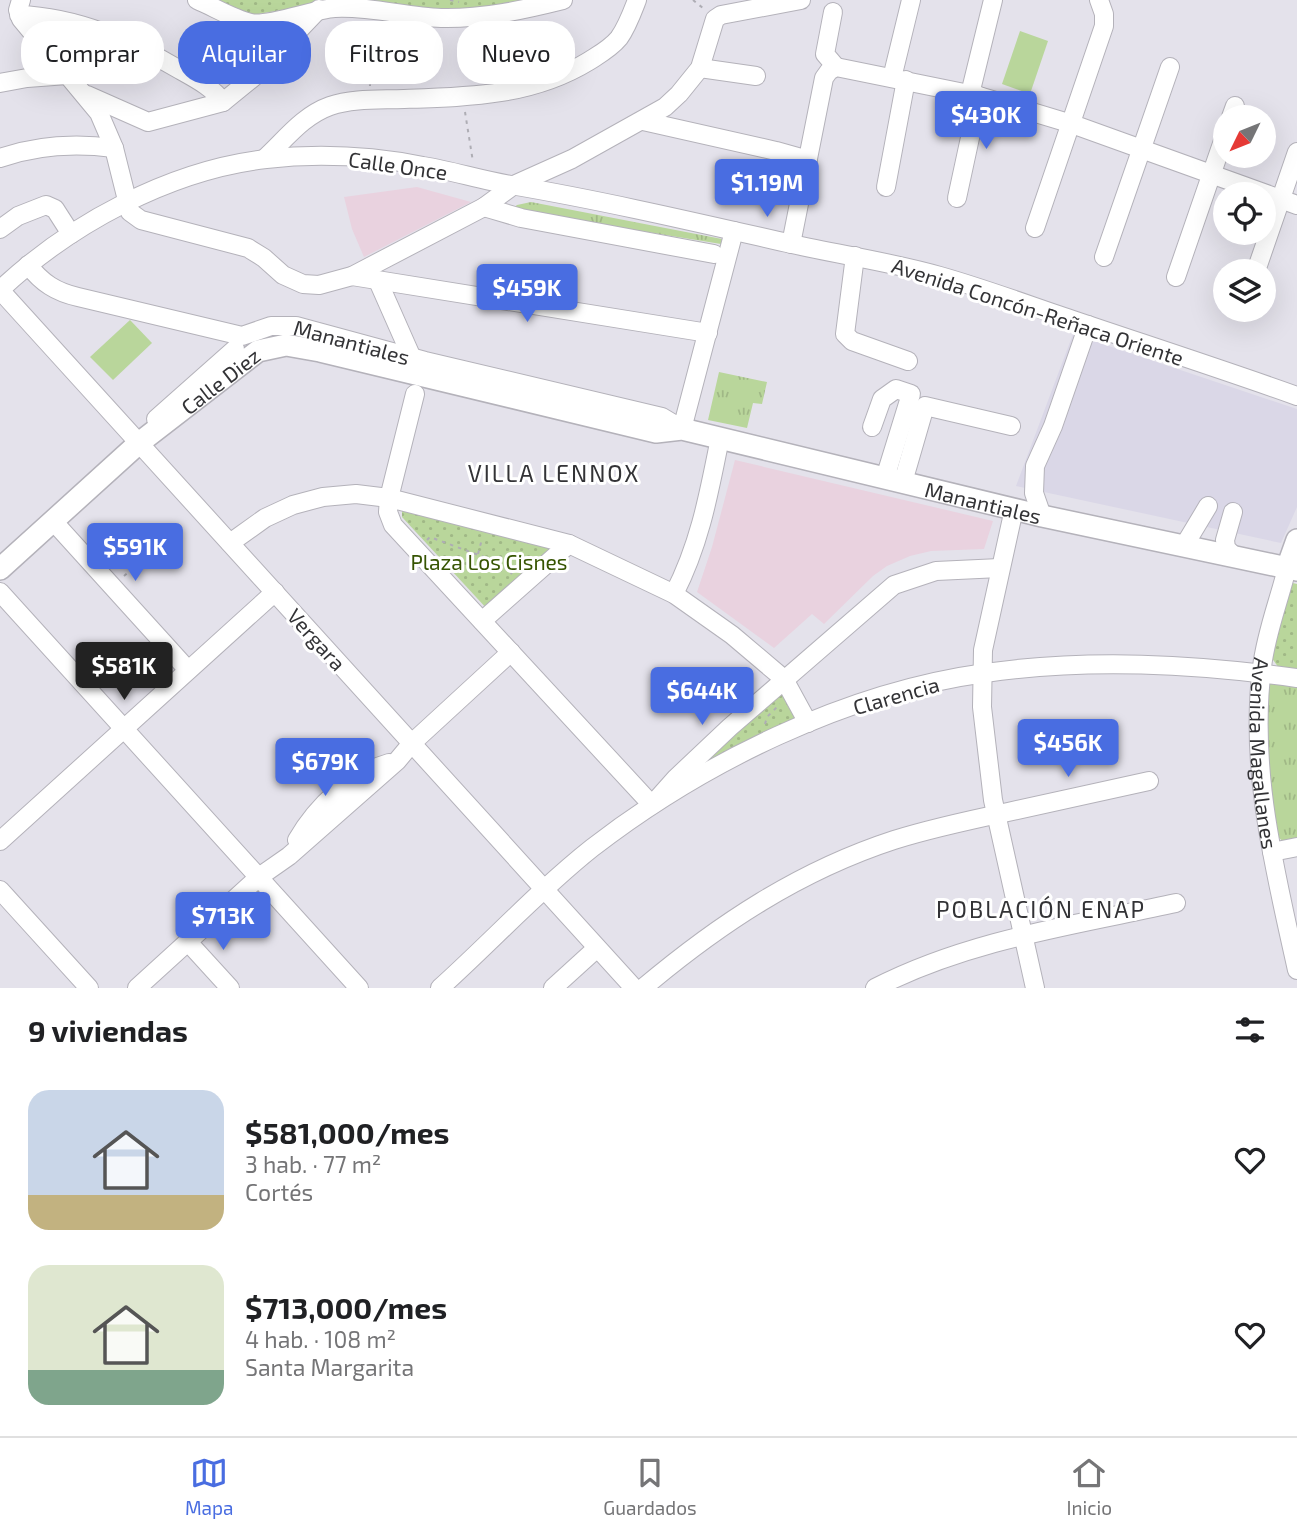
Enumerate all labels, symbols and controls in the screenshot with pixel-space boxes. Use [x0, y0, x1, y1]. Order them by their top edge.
chip: Comprar [21, 21, 164, 84]
chip: Alquilar [178, 21, 311, 84]
chip: Filtros [325, 21, 443, 84]
chip: Nuevo [457, 21, 575, 84]
pin: $430K [937, 92, 1035, 151]
text: $430K [951, 100, 1021, 128]
north arrow [1213, 105, 1276, 168]
map controls [1213, 105, 1276, 322]
street label: Calle Once [347, 146, 449, 184]
pin: $1.19M [710, 160, 824, 219]
text: $1.19M [731, 168, 803, 196]
button: locate [1213, 182, 1276, 245]
street label: Avenida Concón-Reñaca Oriente [889, 252, 1187, 370]
button: layers [1213, 259, 1276, 322]
pin: $459K [478, 264, 576, 324]
text: $459K [493, 273, 561, 301]
street label: Manantiales [291, 314, 413, 369]
street label: Calle Diez [176, 342, 265, 419]
district label: VILLA LENNOX [468, 459, 640, 487]
street label: Manantiales [923, 476, 1044, 528]
pin: $591K [86, 524, 184, 583]
text: $591K [103, 532, 167, 560]
park label: Plaza Los Cisnes [410, 549, 568, 574]
street label: Vergara [283, 603, 351, 675]
pin: $581K [75, 642, 173, 702]
text: $581K [92, 651, 156, 679]
street label: Avenida Magallanes [1246, 656, 1284, 851]
pin: $644K [653, 668, 751, 727]
street label: Clarencia [850, 671, 942, 719]
text: $644K [667, 676, 737, 704]
pin: $456K [1019, 720, 1117, 779]
text: $456K [1034, 728, 1102, 756]
pin: $679K [276, 738, 374, 798]
text: $679K [291, 747, 359, 775]
pin: $713K [174, 892, 272, 952]
district label: POBLACIÓN ENAP [936, 895, 1146, 923]
text: $713K [191, 901, 255, 929]
icon: filters [1231, 1011, 1269, 1049]
text: 9 viviendas [28, 1012, 188, 1048]
text: $581,000/mes [245, 1114, 450, 1150]
icon: home [84, 1118, 168, 1202]
icon: heart [1231, 1141, 1269, 1179]
text: 3 hab. · 77 m² [245, 1150, 381, 1178]
text: Cortés [245, 1178, 313, 1206]
text: $713,000/mes [245, 1289, 447, 1325]
icon: home [84, 1293, 168, 1377]
icon: heart [1231, 1316, 1269, 1354]
text: 4 hab. · 108 m² [245, 1325, 396, 1353]
text: Santa Margarita [245, 1353, 414, 1381]
tab: Mapa [185, 1454, 233, 1519]
tab: Guardados [603, 1454, 697, 1519]
tab: Inicio [1067, 1454, 1112, 1519]

